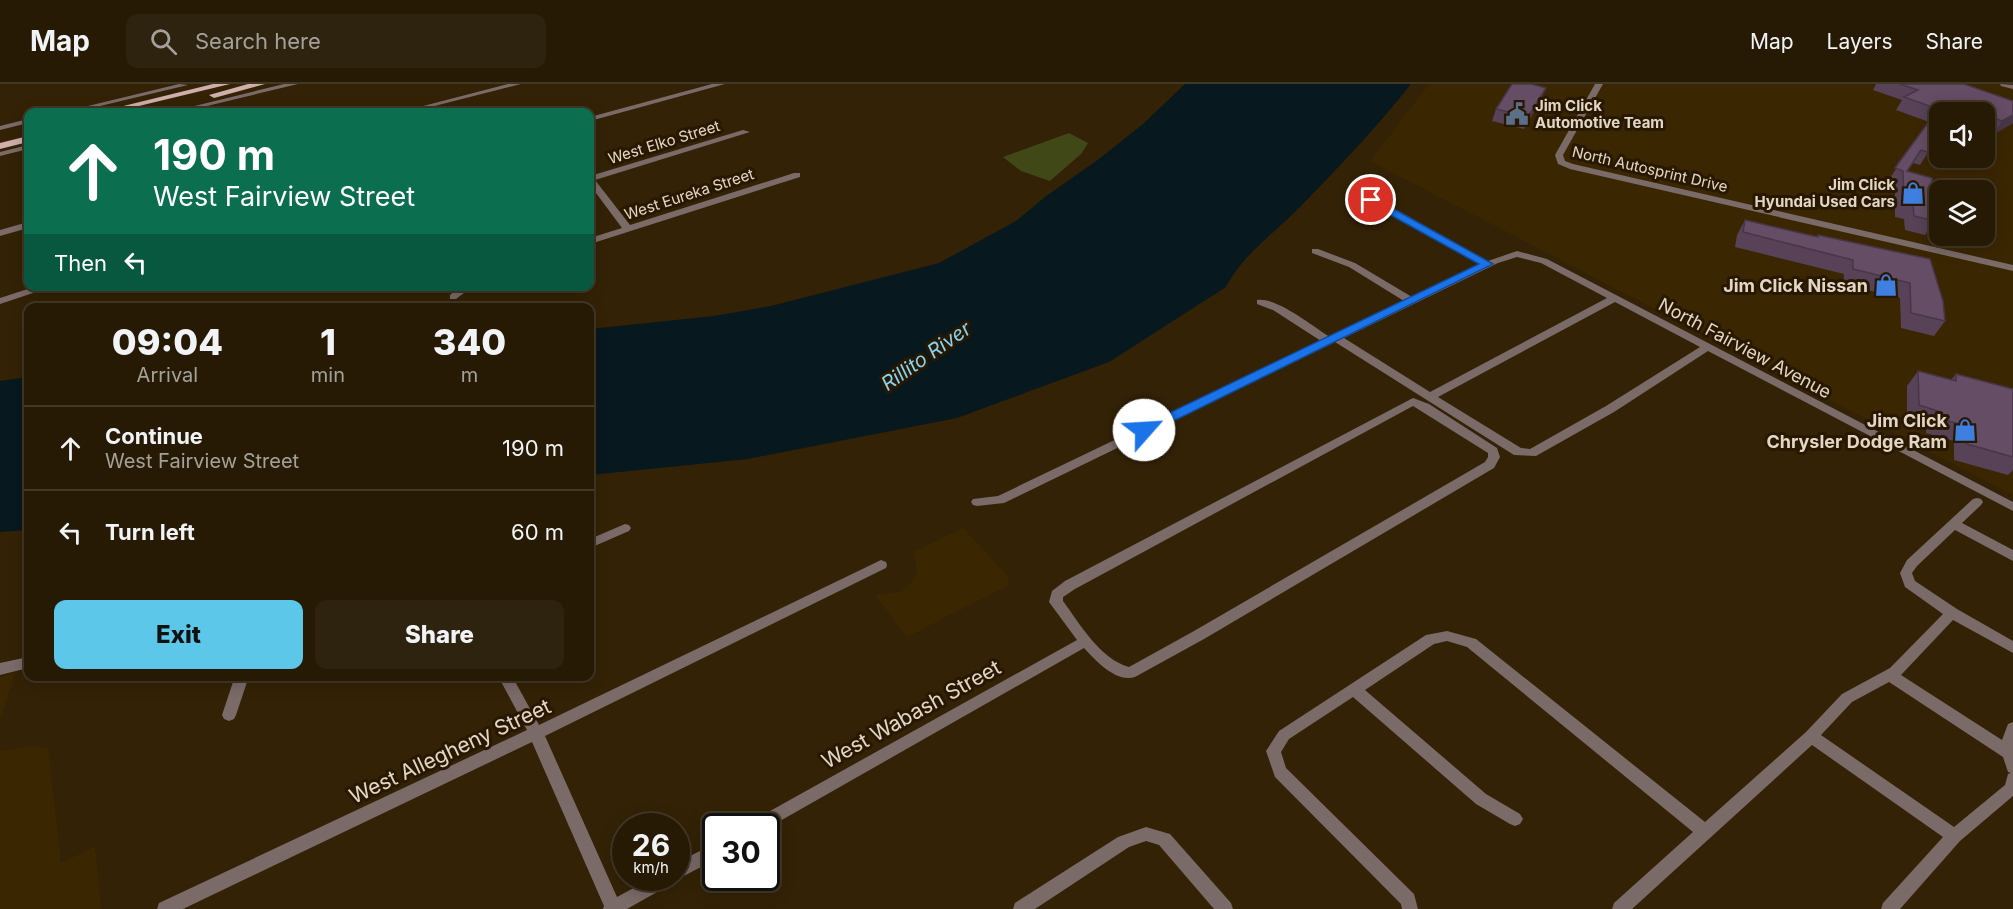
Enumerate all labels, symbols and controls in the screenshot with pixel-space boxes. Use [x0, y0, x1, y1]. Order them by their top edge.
search box [126, 14, 546, 68]
text: Map [30, 24, 90, 58]
icon: search [147, 25, 180, 58]
text: Search here [195, 28, 321, 54]
text: Map [1750, 29, 1794, 54]
text: Layers [1827, 29, 1893, 54]
text: Share [1926, 29, 1983, 54]
place label: Jim Click Automotive Team [1535, 96, 1664, 132]
public building icon: Jim Click Automotive Team [1504, 101, 1530, 127]
map controls [1929, 102, 1995, 246]
button: sound [1929, 102, 1995, 168]
street label: West Elko Street [606, 116, 722, 168]
text: 190 m [153, 129, 275, 180]
icon: ahead [54, 132, 132, 210]
street label: North Autosprint Drive [1570, 142, 1730, 196]
street label: West Eureka Street [622, 164, 756, 224]
pin [1345, 174, 1396, 225]
place label: Jim Click Hyundai Used Cars [1755, 175, 1895, 211]
text: West Fairview Street [153, 180, 415, 213]
shop icon: Jim Click Hyundai Used Cars [1900, 180, 1926, 206]
button: layers [1929, 180, 1995, 246]
icon: arrive [1354, 183, 1387, 216]
icon: left [119, 246, 152, 279]
text: Then [54, 250, 107, 276]
shop icon: Jim Click Nissan [1873, 272, 1899, 298]
place label: Jim Click Nissan [1723, 275, 1868, 296]
street label: North Fairview Avenue [1655, 294, 1835, 402]
water label: Rillito River [877, 316, 976, 396]
text: 09:04 [112, 320, 223, 364]
text: 1 [320, 320, 336, 364]
text: 340 [433, 320, 506, 364]
text: Arrival [137, 363, 198, 387]
text: min [311, 363, 345, 387]
text: m [461, 363, 478, 387]
position arrow [1112, 398, 1176, 462]
place label: Jim Click Chrysler Dodge Ram [1766, 410, 1948, 452]
shop icon: Jim Click Chrysler Dodge Ram [1952, 417, 1978, 443]
text: Continue [105, 423, 203, 449]
icon: ahead [54, 432, 87, 465]
text: 190 m [502, 435, 564, 461]
text: West Fairview Street [105, 449, 299, 473]
icon: left [54, 516, 87, 549]
text: Turn left [105, 519, 195, 545]
text: 60 m [511, 519, 564, 545]
button: Exit [54, 600, 303, 669]
button: Share [315, 600, 564, 669]
street label: West Wabash Street [817, 654, 1005, 774]
street label: West Allegheny Street [345, 693, 555, 809]
speed limit sign: 30 [702, 813, 780, 891]
text: 26 [632, 827, 670, 863]
text: km/h [633, 858, 669, 877]

